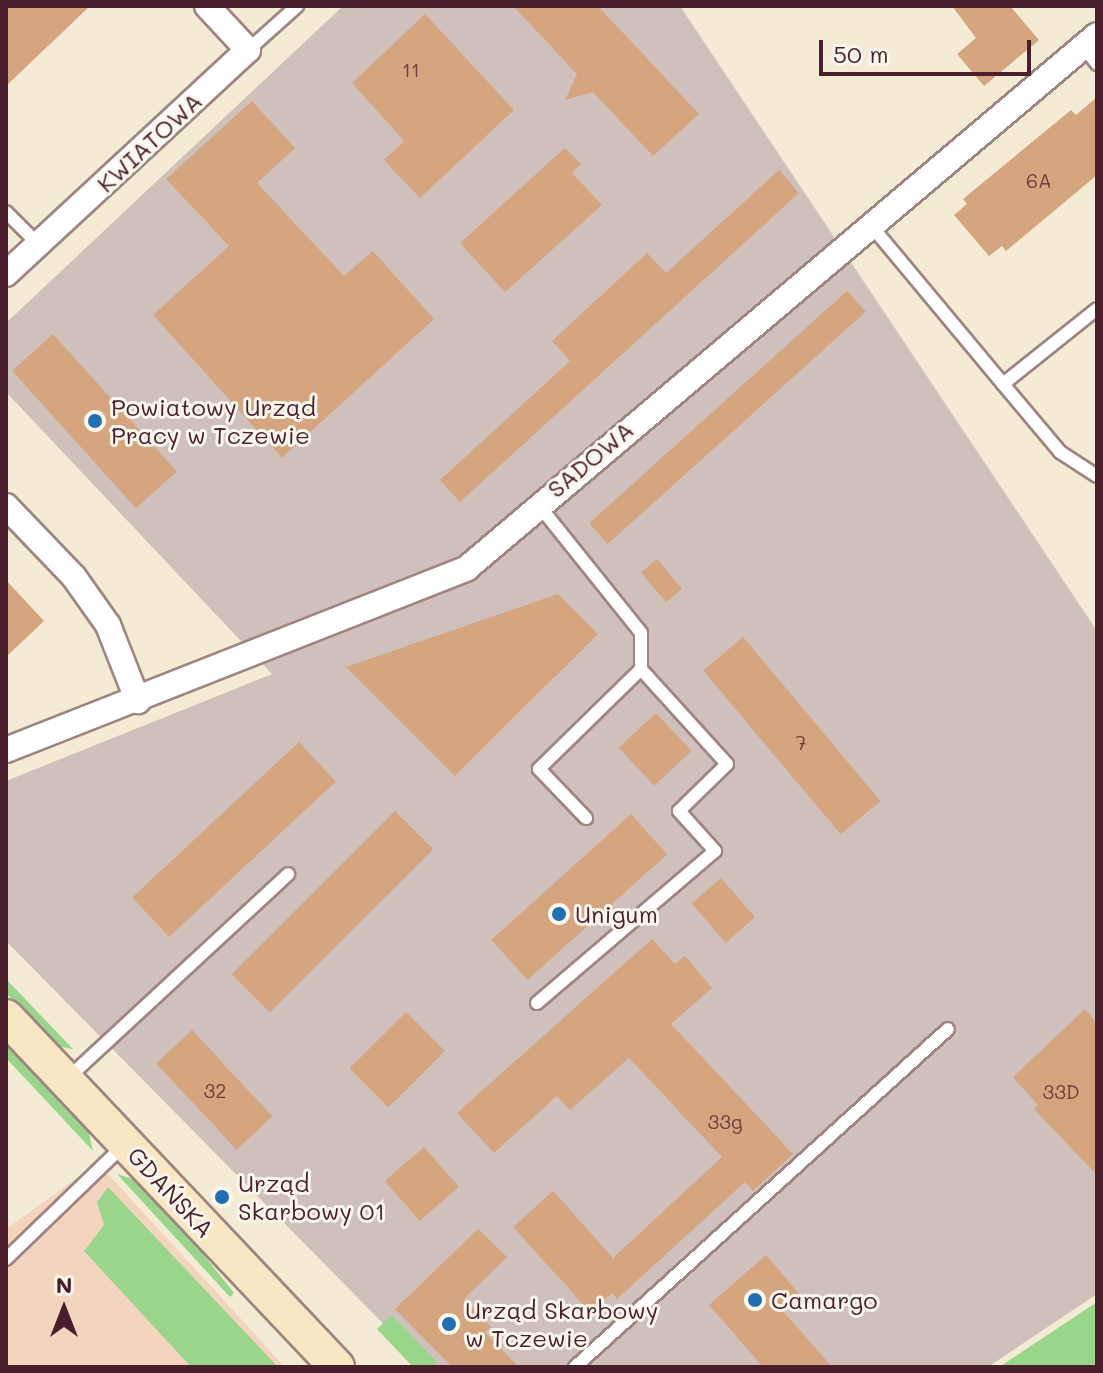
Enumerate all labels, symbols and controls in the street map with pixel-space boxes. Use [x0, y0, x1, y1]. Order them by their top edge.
scale bar [823, 24, 1035, 74]
text: 50 m [833, 38, 889, 69]
house number: 11 [402, 57, 420, 81]
street label: KWIATOWA [91, 86, 207, 198]
house number: 6A [1026, 168, 1052, 192]
place label: Powiatowy Urząd Pracy w Tczewie [111, 393, 316, 449]
marker: Powiatowy Urząd Pracy w Tczewie [86, 412, 104, 430]
street label: SADOWA [541, 415, 639, 503]
house number: 7 [795, 730, 807, 754]
place label: Unigum [575, 900, 658, 928]
marker: Unigum [550, 905, 568, 923]
house number: 32 [204, 1078, 226, 1102]
house number: 33D [1042, 1079, 1080, 1103]
house number: 33g [707, 1109, 743, 1133]
street label: GDAŃSKA [122, 1141, 220, 1243]
place label: Urząd Skarbowy 01 [238, 1169, 385, 1225]
marker: Urząd Skarbowy 01 [213, 1188, 231, 1206]
north arrow [24, 1269, 104, 1349]
text: N [56, 1270, 72, 1299]
place label: Camargo [771, 1286, 877, 1314]
marker: Camargo [746, 1291, 764, 1309]
place label: Urząd Skarbowy w Tczewie [465, 1296, 658, 1352]
marker: Urząd Skarbowy w Tczewie [440, 1315, 458, 1333]

